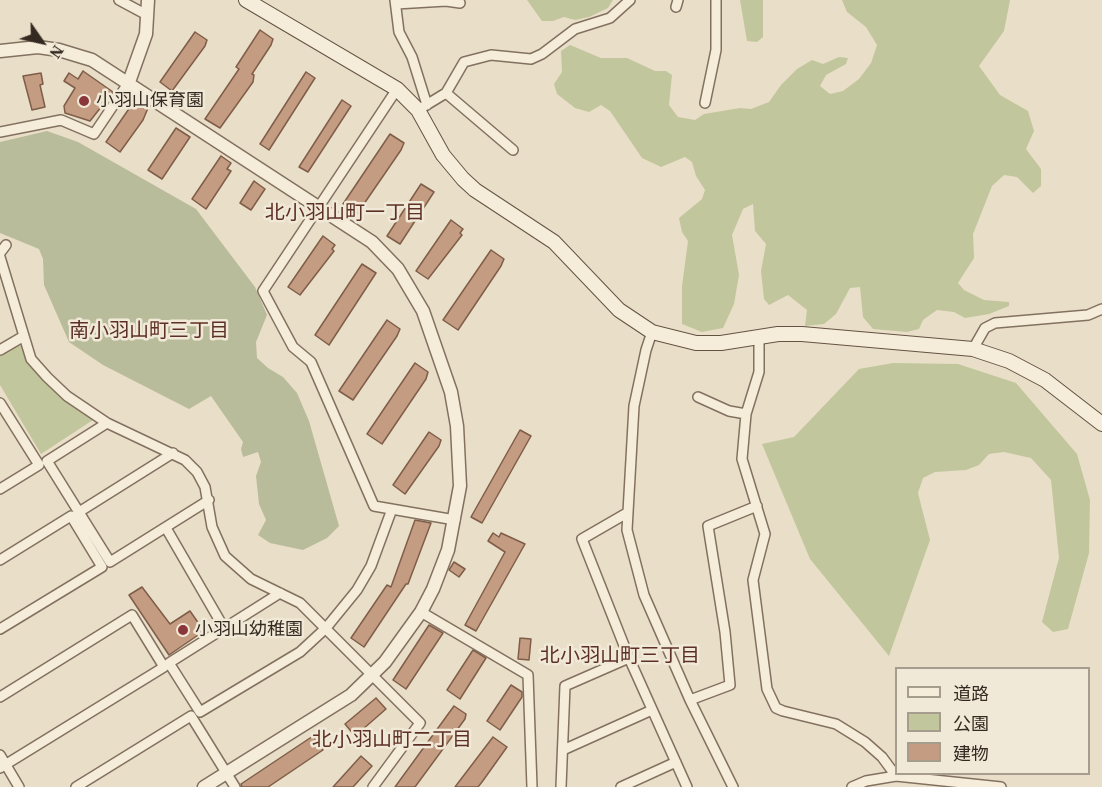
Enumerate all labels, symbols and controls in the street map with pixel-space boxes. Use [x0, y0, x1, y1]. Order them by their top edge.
north arrow [12, 12, 72, 72]
text: N [45, 41, 69, 63]
place label: 小羽山保育園 [96, 90, 204, 112]
marker: 小羽山保育園 [77, 94, 91, 108]
district label: 北小羽山町一丁目 [265, 202, 425, 226]
district label: 南小羽山町三丁目 [69, 320, 229, 344]
place label: 小羽山幼稚園 [195, 619, 303, 641]
marker: 小羽山幼稚園 [176, 623, 190, 637]
district label: 北小羽山町三丁目 [540, 645, 700, 669]
legend [895, 667, 1090, 775]
text: 道路 [953, 681, 989, 706]
text: 公園 [953, 711, 989, 736]
district label: 北小羽山町二丁目 [312, 729, 472, 753]
text: 建物 [953, 741, 989, 766]

